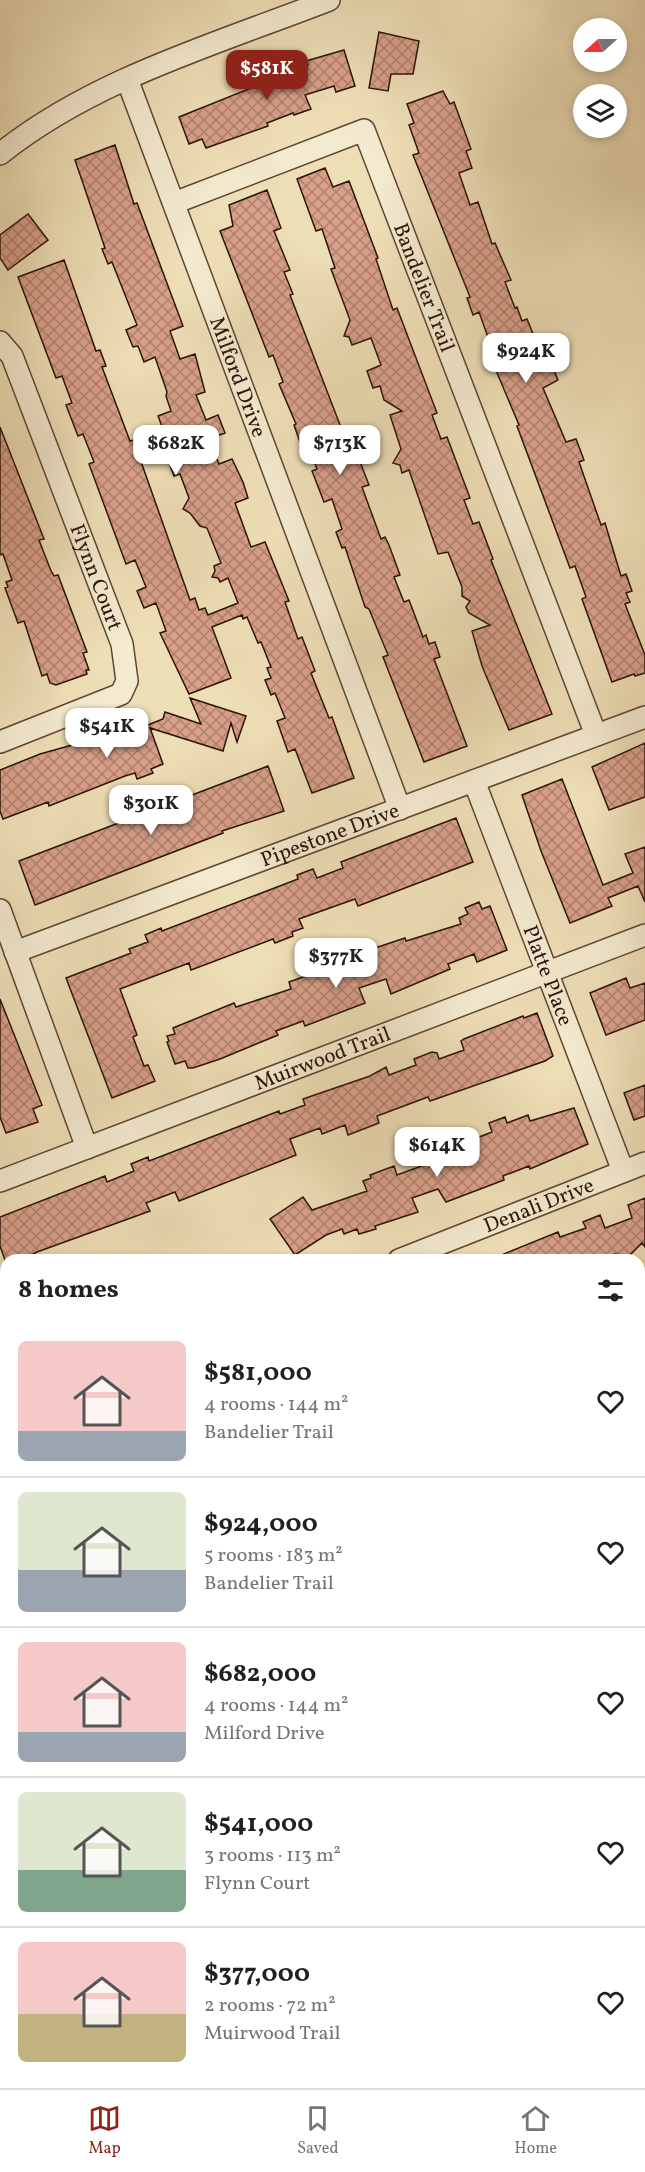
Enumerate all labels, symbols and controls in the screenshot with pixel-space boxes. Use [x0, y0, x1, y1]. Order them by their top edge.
north arrow [573, 18, 627, 72]
map controls [573, 18, 627, 138]
pin: $581K [225, 50, 309, 101]
text: $581K [240, 55, 294, 83]
button: layers [573, 84, 627, 138]
street label: Bandelier Trail [385, 219, 461, 357]
street label: Milford Drive [201, 313, 273, 442]
pin: $924K [484, 333, 568, 384]
text: $924K [497, 338, 555, 366]
pin: $682K [134, 425, 218, 476]
pin: $713K [298, 425, 382, 476]
text: $682K [147, 430, 205, 458]
text: $713K [313, 430, 367, 458]
street label: Flynn Court [62, 520, 128, 635]
pin: $541K [65, 708, 149, 759]
text: $541K [79, 713, 135, 741]
pin: $301K [109, 785, 193, 836]
text: $301K [123, 790, 179, 818]
street label: Pipestone Drive [257, 797, 404, 875]
street label: Platte Place [514, 921, 579, 1030]
pin: $377K [294, 938, 378, 989]
text: $377K [309, 943, 363, 971]
street label: Muirwood Trail [251, 1020, 395, 1099]
pin: $614K [395, 1127, 479, 1178]
text: $614K [409, 1132, 465, 1160]
street label: Denali Drive [480, 1172, 599, 1241]
text: 8 homes [18, 1272, 119, 1308]
icon: filters [594, 1274, 627, 1307]
text: $581,000 [204, 1355, 312, 1391]
icon: home [66, 1365, 138, 1437]
icon: heart [594, 1385, 627, 1418]
text: 4 rooms · 144 m² [204, 1391, 349, 1419]
text: Bandelier Trail [204, 1419, 334, 1447]
text: $924,000 [204, 1506, 318, 1542]
icon: home [66, 1516, 138, 1588]
icon: heart [594, 1536, 627, 1569]
text: 5 rooms · 183 m² [204, 1542, 343, 1570]
text: Bandelier Trail [204, 1570, 334, 1598]
text: $682,000 [204, 1656, 316, 1692]
icon: home [66, 1666, 138, 1738]
icon: heart [594, 1686, 627, 1719]
text: 4 rooms · 144 m² [204, 1692, 349, 1720]
text: Milford Drive [204, 1720, 325, 1748]
text: $541,000 [204, 1806, 313, 1842]
icon: home [66, 1816, 138, 1888]
icon: heart [594, 1836, 627, 1869]
text: 3 rooms · 113 m² [204, 1842, 341, 1870]
text: Flynn Court [204, 1870, 310, 1898]
text: $377,000 [204, 1956, 310, 1992]
icon: home [66, 1966, 138, 2038]
icon: heart [594, 1986, 627, 2019]
text: 2 rooms · 72 m² [204, 1992, 336, 2020]
text: Muirwood Trail [204, 2020, 340, 2048]
tab: Map [88, 2102, 121, 2160]
tab: Saved [297, 2102, 338, 2160]
tab: Home [515, 2102, 557, 2160]

